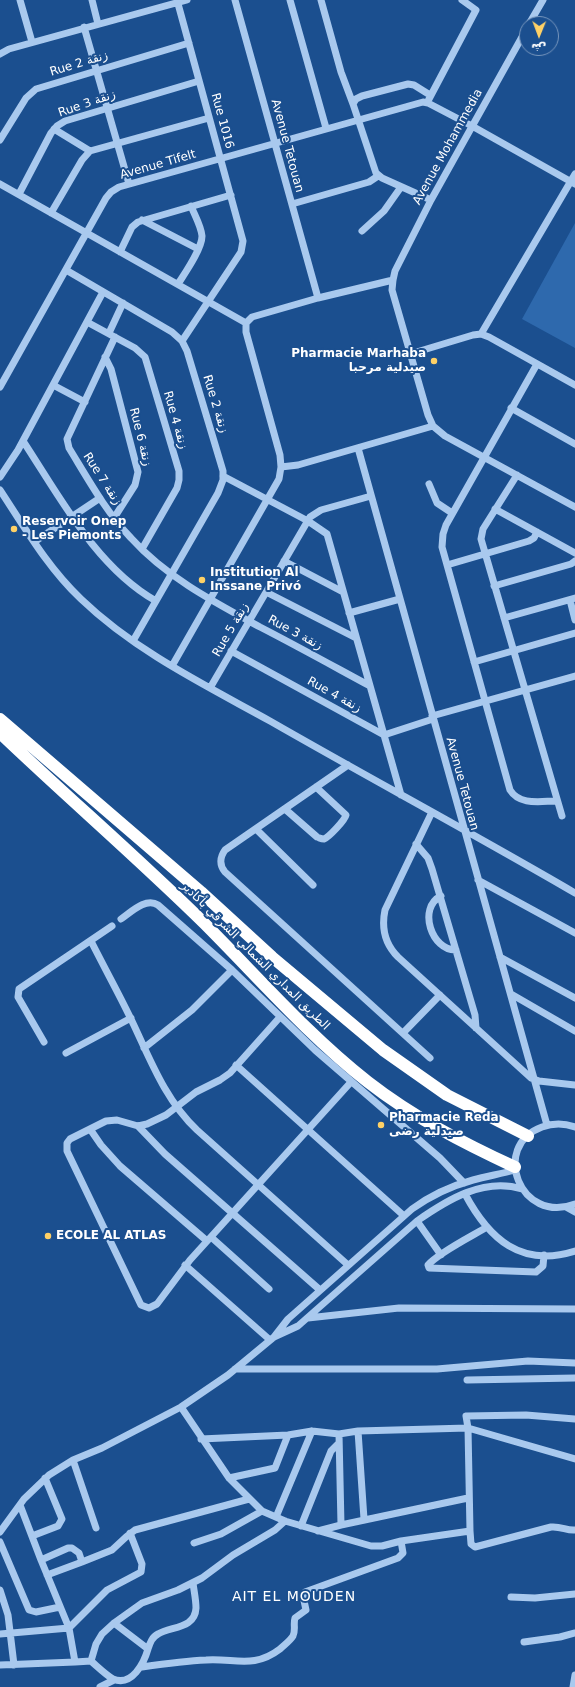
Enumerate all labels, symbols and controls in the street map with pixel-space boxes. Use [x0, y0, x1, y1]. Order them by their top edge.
north arrow [519, 16, 559, 56]
text: ش [531, 41, 547, 54]
street label: Rue 2 زنقة [48, 48, 110, 80]
street label: Rue 3 زنقة [56, 87, 118, 121]
street label: Avenue Mohammedia [410, 87, 486, 207]
street label: Rue 1016 [208, 92, 236, 150]
street label: Avenue Tetouan [268, 98, 306, 194]
street label: Avenue Tifelt [118, 147, 198, 183]
place label: Pharmacie Marhaba صيدلية مرحبا [291, 347, 426, 375]
marker: Pharmacie Marhaba صيدلية مرحبا [429, 356, 439, 366]
street label: Rue 2 زنقة [199, 373, 231, 435]
street label: Rue 4 زنقة [160, 389, 190, 451]
street label: Rue 6 زنقة [126, 406, 154, 468]
street label: Rue 7 زنقة [80, 450, 124, 508]
place label: Reservoir Onep - Les Piemonts [22, 515, 126, 543]
marker: Reservoir Onep - Les Piemonts [9, 524, 19, 534]
place label: Institution Al Inssane Privó [210, 566, 301, 594]
marker: Institution Al Inssane Privó [197, 575, 207, 585]
street label: Rue 5 زنقة [210, 601, 252, 659]
street label: Rue 3 زنقة [265, 613, 325, 653]
street label: Rue 4 زنقة [304, 674, 364, 716]
street label: Avenue Tetouan [443, 736, 481, 832]
street label: الطريق المداري الشمالي الشرقي بأكادير [178, 879, 332, 1033]
place label: Pharmacie Reda صيدلية رضى [389, 1111, 499, 1139]
marker: Pharmacie Reda صيدلية رضى [376, 1120, 386, 1130]
place label: ECOLE AL ATLAS [56, 1229, 166, 1243]
marker: ECOLE AL ATLAS [43, 1231, 53, 1241]
district label: AIT EL MOUDEN [232, 1589, 356, 1605]

